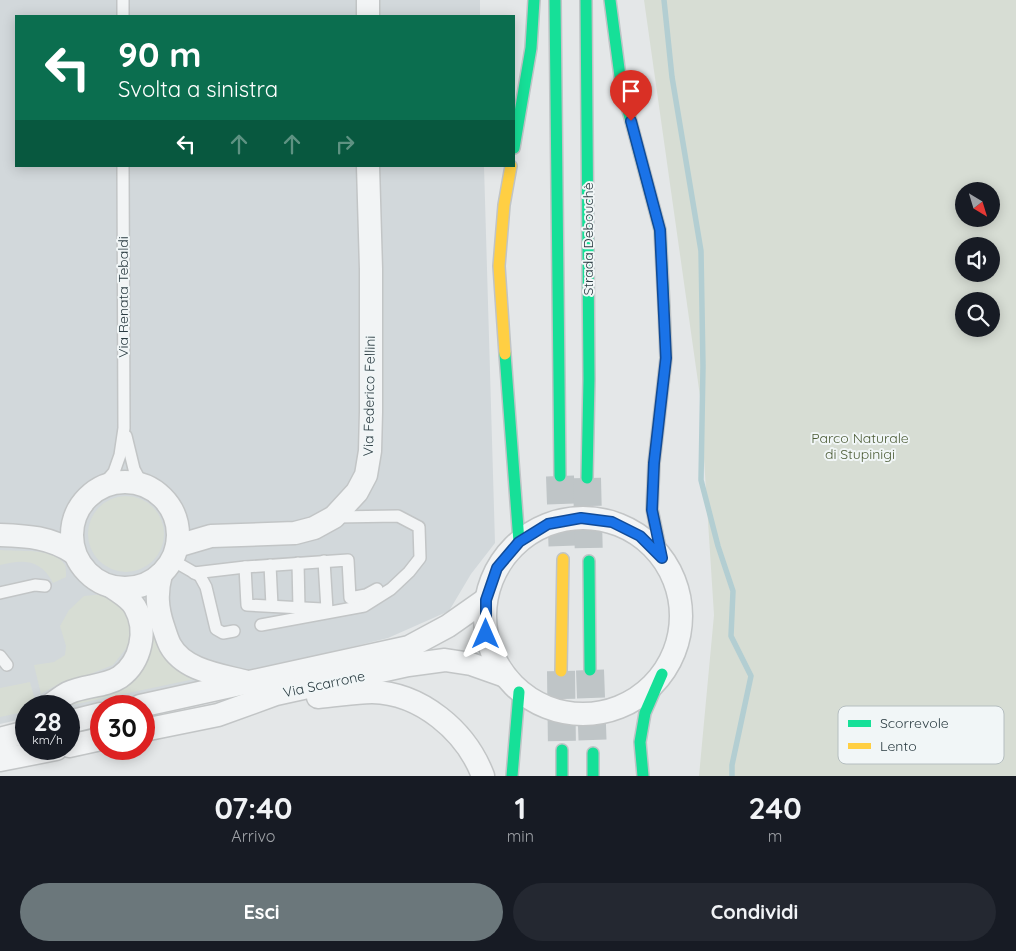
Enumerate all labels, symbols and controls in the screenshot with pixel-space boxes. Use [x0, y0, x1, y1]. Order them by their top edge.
text: 90 m [118, 32, 201, 76]
icon: left [35, 35, 100, 100]
pin [610, 70, 652, 121]
text: Svolta a sinistra [118, 75, 278, 103]
icon: arrive [617, 77, 645, 105]
icon: left [172, 130, 200, 158]
icon: ahead [225, 130, 253, 158]
icon: ahead [278, 130, 306, 158]
icon: right [331, 130, 359, 158]
street label: Strada Debouchè [579, 182, 597, 296]
north arrow [955, 182, 1000, 228]
map controls [955, 182, 1000, 337]
street label: Via Renata Tebaldi [114, 236, 132, 358]
button: sound [955, 237, 1000, 282]
button: search [955, 292, 1000, 337]
street label: Via Federico Fellini [359, 336, 379, 456]
park label: Parco Naturale di Stupinigi [811, 429, 909, 463]
position arrow [459, 607, 511, 659]
street label: Via Scarrone [281, 667, 367, 701]
speed limit sign: 30 [90, 695, 155, 760]
text: 28 [34, 706, 61, 737]
legend [838, 706, 1004, 764]
text: Scorrevole [880, 714, 949, 732]
text: km/h [32, 732, 63, 747]
text: Lento [880, 737, 917, 755]
text: 07:40 [214, 789, 292, 827]
text: 1 [515, 789, 526, 827]
text: 240 [748, 789, 802, 827]
text: Arrivo [231, 826, 275, 846]
text: min [507, 826, 534, 846]
text: m [768, 826, 782, 846]
button: Esci [20, 883, 503, 941]
button: Condividi [513, 883, 996, 941]

